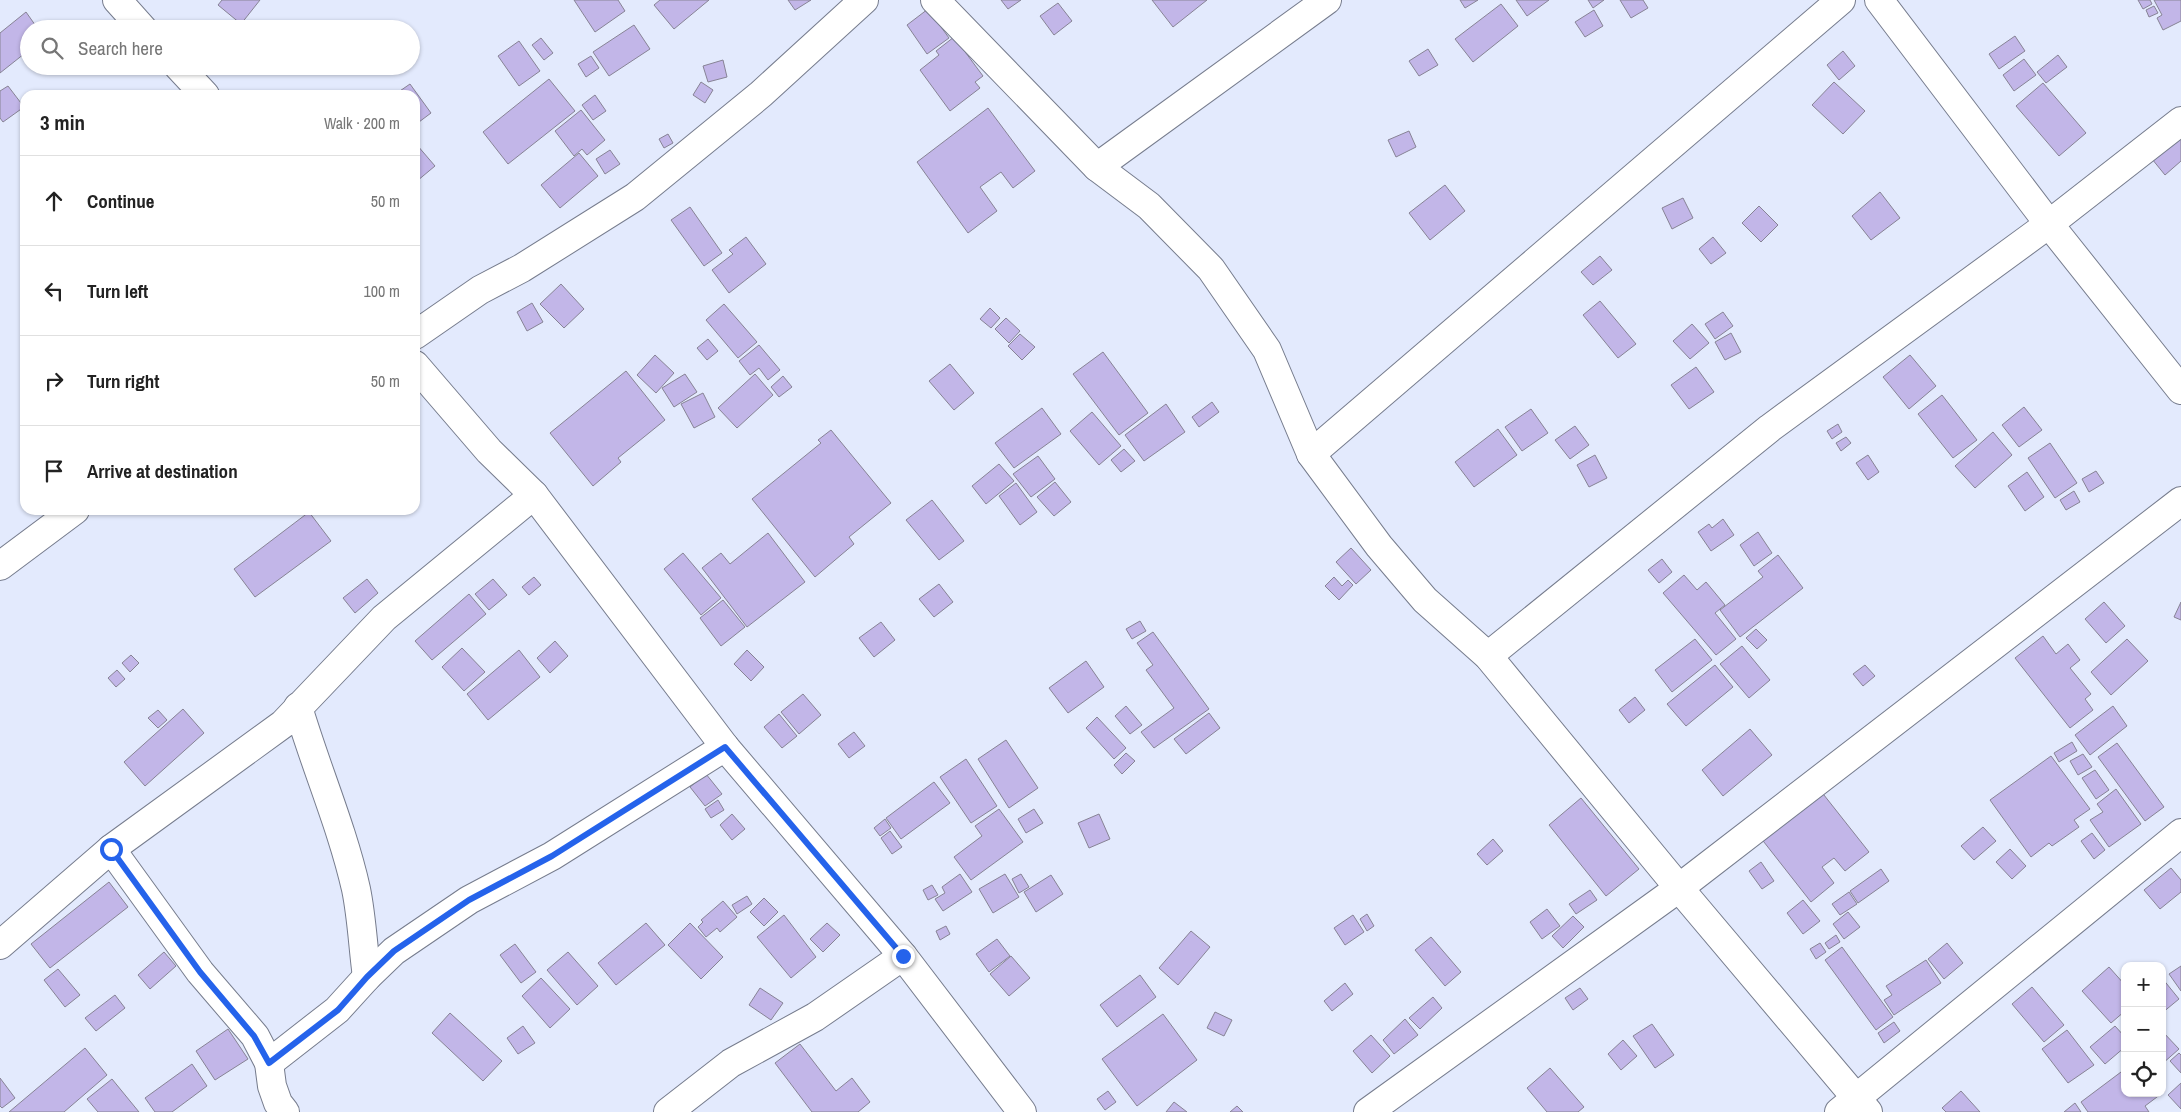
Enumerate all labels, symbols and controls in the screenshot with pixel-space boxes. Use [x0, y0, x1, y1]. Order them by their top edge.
search box [20, 20, 420, 75]
icon: search [38, 34, 66, 62]
text: Search here [78, 35, 163, 61]
text: 3 min [40, 108, 85, 137]
text: Walk · 200 m [324, 112, 400, 134]
icon: ahead [40, 187, 68, 215]
text: Continue [87, 188, 155, 214]
text: 50 m [371, 190, 400, 212]
icon: left [40, 277, 68, 305]
text: Turn left [87, 278, 148, 304]
text: 100 m [364, 280, 400, 302]
icon: right [40, 367, 68, 395]
text: Turn right [87, 368, 159, 394]
text: 50 m [371, 370, 400, 392]
icon: arrive [40, 457, 68, 485]
text: Arrive at destination [87, 458, 238, 484]
route start [100, 838, 123, 861]
route end [892, 945, 915, 968]
map controls [2121, 962, 2166, 1097]
button: + [2121, 962, 2166, 1007]
button: − [2121, 1007, 2166, 1052]
button: locate [2121, 1052, 2166, 1097]

